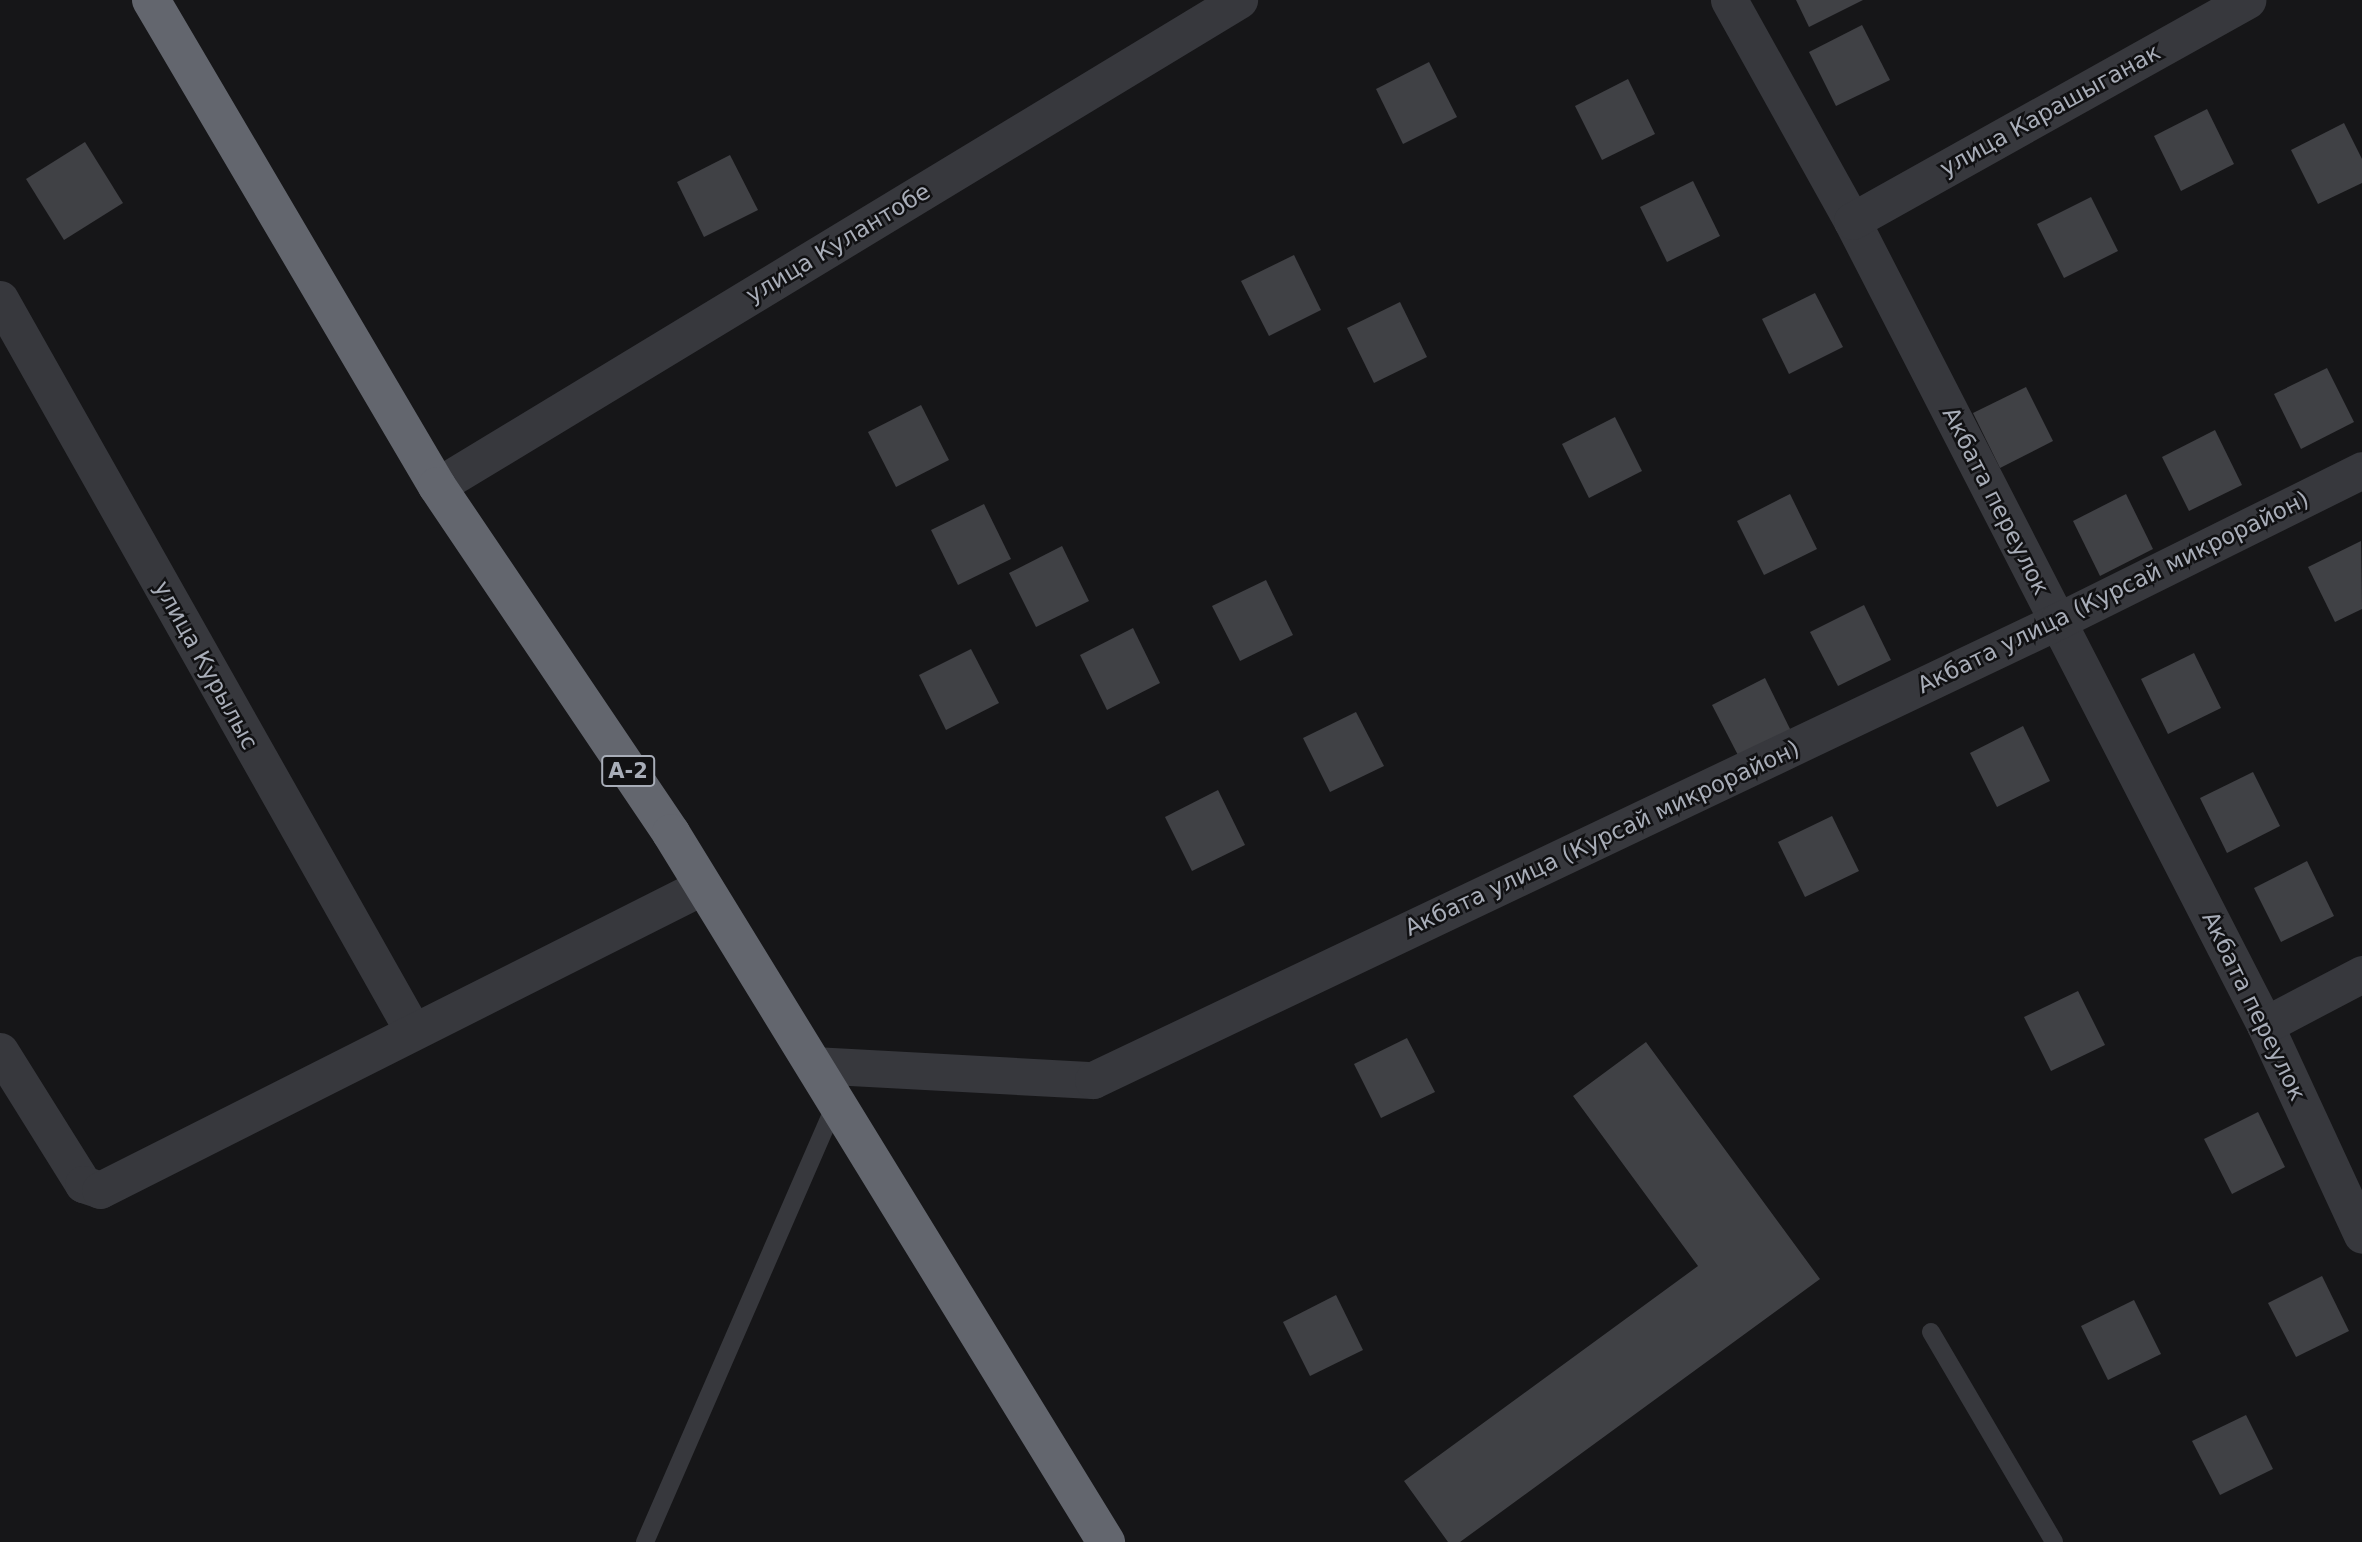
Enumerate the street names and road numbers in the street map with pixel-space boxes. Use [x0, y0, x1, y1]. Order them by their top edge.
street label: улица Карашыганак [1935, 38, 2165, 182]
street label: улица Кулантобе [741, 177, 935, 309]
street label: Акбата переулок [1937, 403, 2055, 599]
street label: Акбата улица (Курсай микрорайон) [1913, 485, 2313, 699]
street label: улица Курылыс [148, 576, 264, 754]
street label: Акбата улица (Курсай микрорайон) [1400, 734, 1804, 942]
road number: A-2 [600, 754, 656, 788]
street label: Акбата переулок [2196, 907, 2312, 1105]

